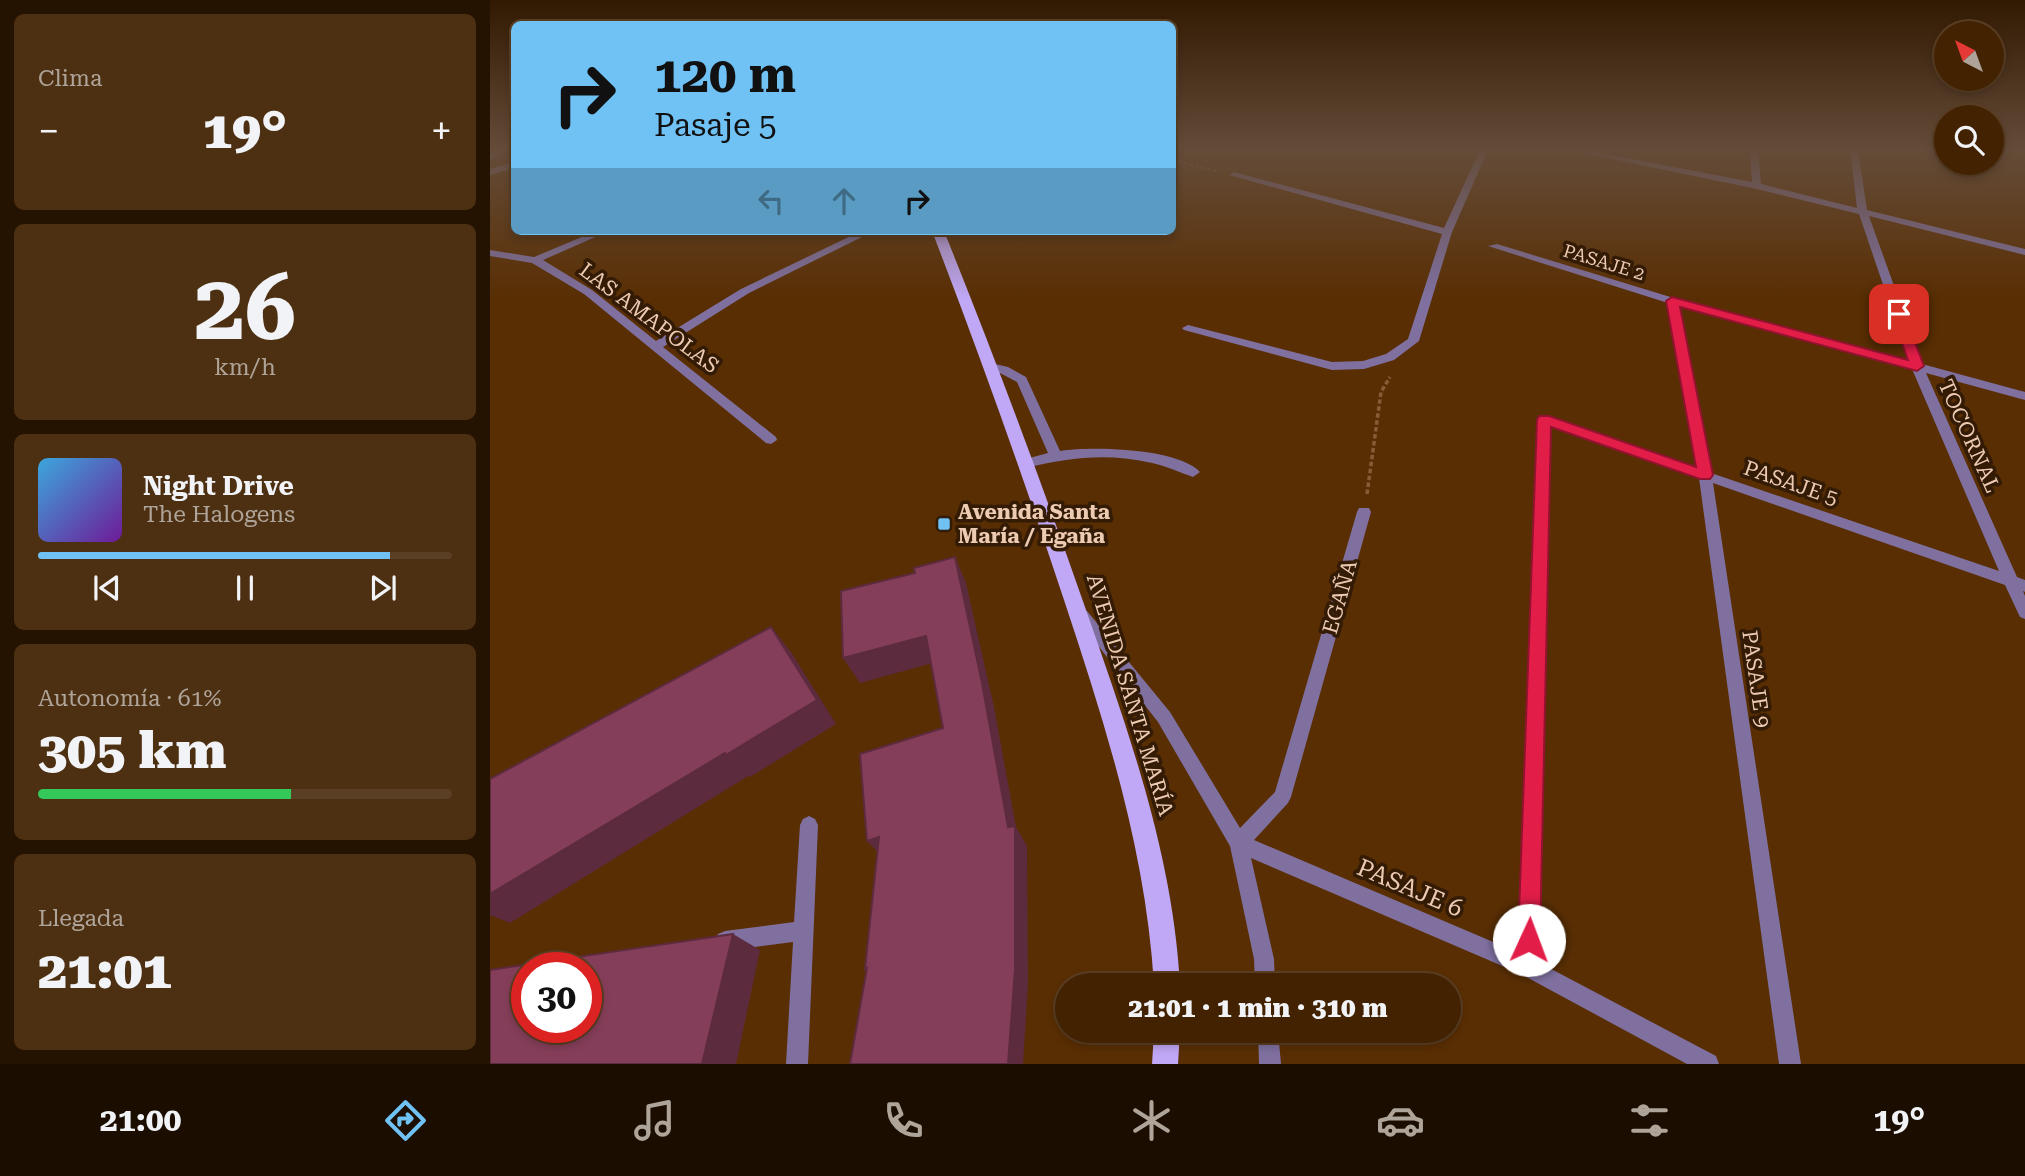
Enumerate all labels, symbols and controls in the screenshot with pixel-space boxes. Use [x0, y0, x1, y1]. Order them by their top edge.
north arrow [1934, 21, 2004, 91]
map controls [1934, 21, 2004, 175]
text: 120 m [654, 47, 796, 104]
icon: right [539, 49, 630, 140]
text: Clima [38, 65, 102, 92]
text: 19° [203, 100, 287, 161]
button: search [1934, 105, 2004, 175]
text: Pasaje 5 [654, 106, 777, 144]
text: − [38, 109, 59, 153]
text: + [431, 109, 452, 153]
icon: left [752, 182, 790, 220]
icon: ahead [825, 182, 863, 220]
icon: right [898, 182, 936, 220]
street label: PASAJE 2 [1561, 240, 1647, 284]
text: 26 [194, 255, 296, 361]
street label: LAS AMAPOLAS [575, 258, 723, 378]
pin [1869, 284, 1929, 344]
icon: arrive [1880, 295, 1918, 333]
text: km/h [214, 354, 276, 381]
street label: TOCORNAL [1933, 376, 2005, 496]
street label: PASAJE 5 [1741, 456, 1841, 510]
text: Night Drive [143, 471, 294, 501]
place label: Avenida Santa María / Egaña [958, 500, 1111, 548]
text: The Halogens [143, 501, 295, 528]
marker: Avenida Santa María / Egaña [936, 516, 952, 532]
street label: EGAÑA [1317, 557, 1362, 637]
icon: previous [88, 569, 126, 607]
icon: pause [226, 569, 264, 607]
icon: next [364, 569, 402, 607]
street label: AVENIDA SANTA MARÍA [1082, 571, 1179, 819]
street label: PASAJE 9 [1737, 629, 1775, 729]
text: Autonomía · 61% [38, 685, 222, 712]
text: 305 km [38, 720, 226, 781]
street label: PASAJE 6 [1353, 853, 1467, 923]
position arrow [1492, 903, 1566, 977]
text: Llegada [38, 905, 124, 932]
text: 21:01 [38, 940, 172, 1001]
speed limit sign: 30 [511, 952, 602, 1043]
text: 21:01 · 1 min · 310 m [1128, 993, 1388, 1023]
icon: directions [381, 1096, 430, 1145]
icon: music [630, 1096, 679, 1145]
icon: phone [879, 1096, 928, 1145]
icon: climate [1127, 1096, 1176, 1145]
icon: car [1376, 1096, 1425, 1145]
icon: filters [1625, 1096, 1674, 1145]
text: 21:00 [100, 1101, 182, 1139]
text: 19° [1873, 1101, 1925, 1139]

